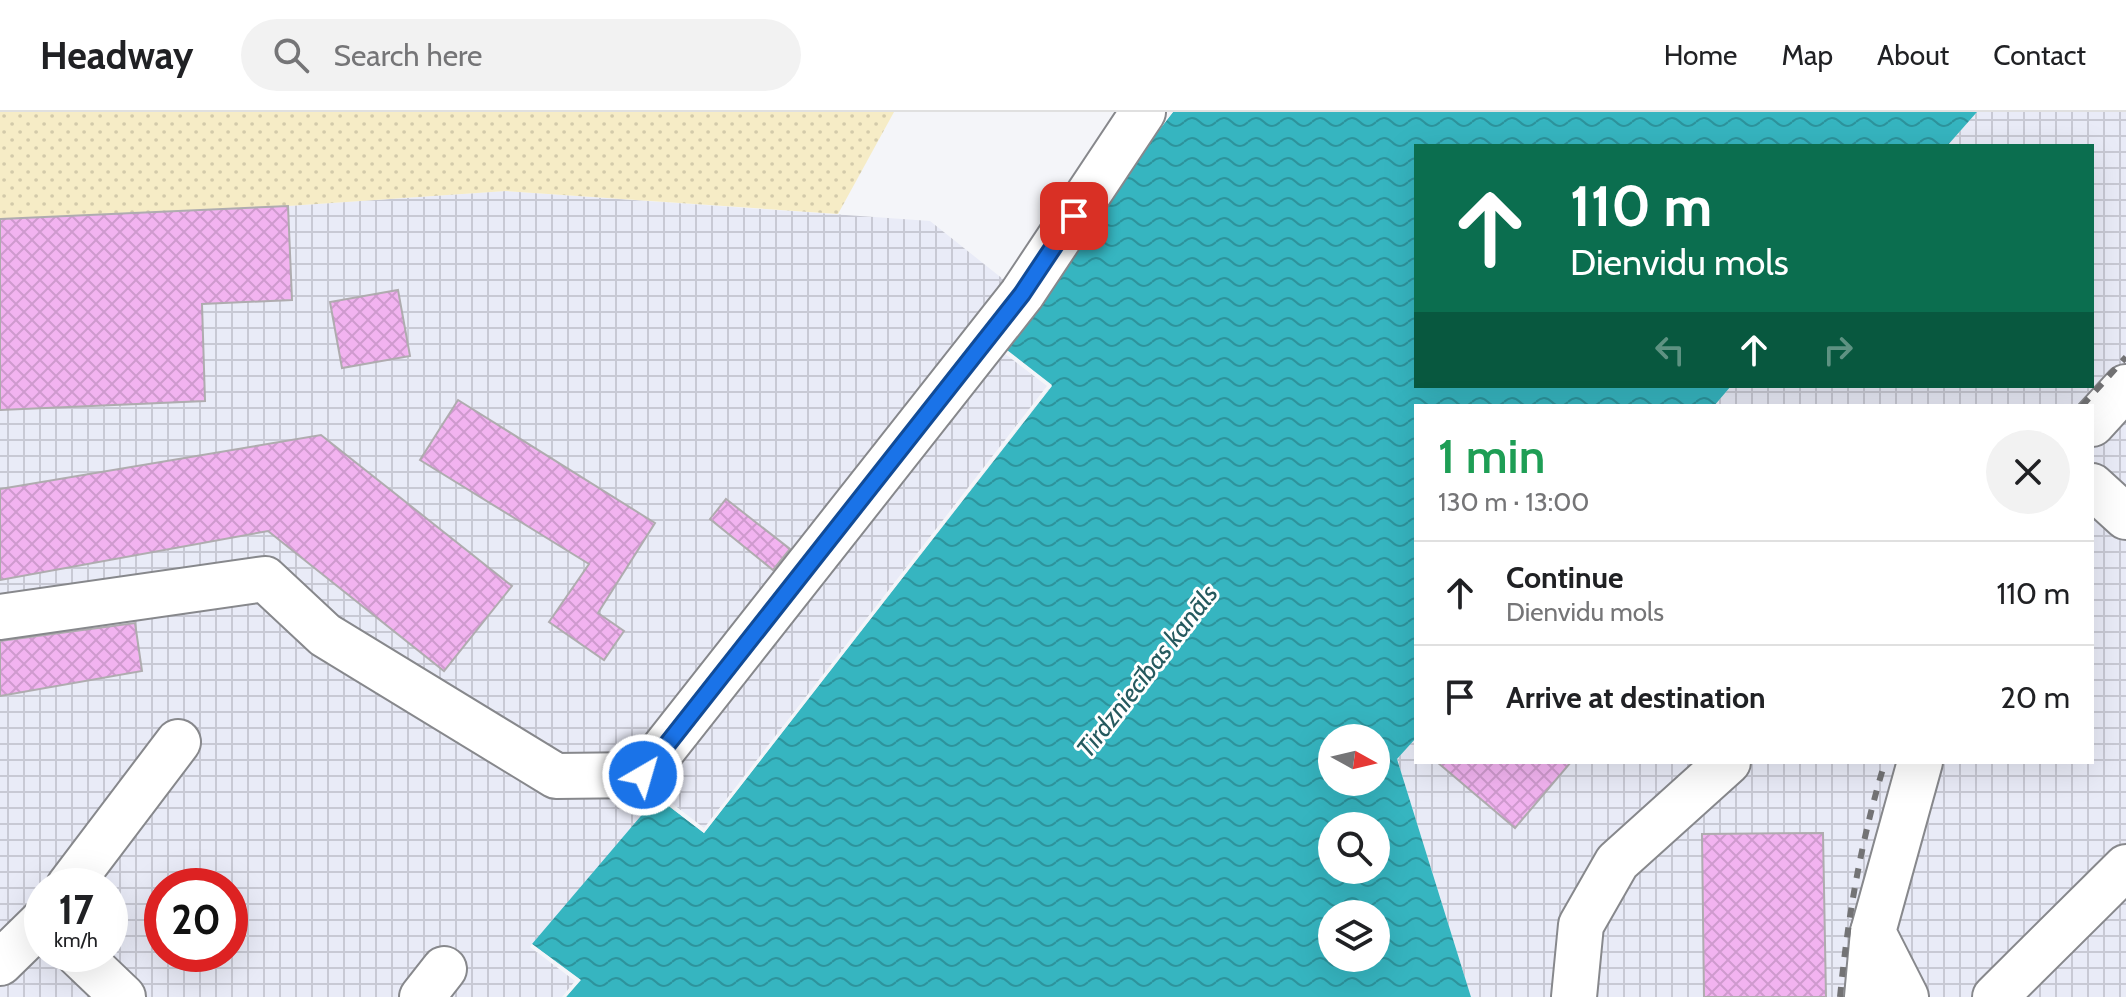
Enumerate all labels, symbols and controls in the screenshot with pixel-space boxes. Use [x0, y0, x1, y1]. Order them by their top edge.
search box [241, 19, 801, 91]
text: Headway [40, 32, 193, 79]
icon: search [269, 33, 313, 77]
text: Search here [333, 37, 482, 74]
text: Home [1664, 38, 1737, 72]
text: Map [1781, 38, 1833, 72]
text: About [1877, 38, 1949, 72]
text: Contact [1993, 38, 2086, 72]
text: 110 m [1570, 172, 1712, 240]
icon: ahead [1438, 176, 1542, 280]
pin [1040, 182, 1108, 250]
icon: arrive [1052, 194, 1096, 238]
text: Dienvidu mols [1570, 240, 1789, 284]
icon: left [1648, 328, 1692, 372]
icon: ahead [1732, 328, 1776, 372]
icon: right [1816, 328, 1860, 372]
text: 1 min [1438, 427, 1545, 485]
button: close [1986, 430, 2070, 514]
text: 130 m · 13:00 [1438, 486, 1589, 518]
text: Continue [1506, 559, 1623, 596]
icon: ahead [1438, 571, 1482, 615]
text: 110 m [1996, 575, 2070, 612]
water label: Tirdzniecības kanāls [1070, 578, 1224, 764]
text: Dienvidu mols [1506, 596, 1664, 628]
icon: arrive [1438, 675, 1482, 719]
text: Arrive at destination [1506, 679, 1766, 716]
text: 20 m [2000, 679, 2070, 716]
north arrow [1318, 724, 1390, 796]
map controls [1318, 724, 1390, 972]
position arrow [601, 733, 685, 817]
button: search [1318, 812, 1390, 884]
speed limit sign: 20 [144, 868, 248, 972]
text: 17 [58, 885, 94, 934]
button: layers [1318, 900, 1390, 972]
text: km/h [54, 928, 98, 952]

